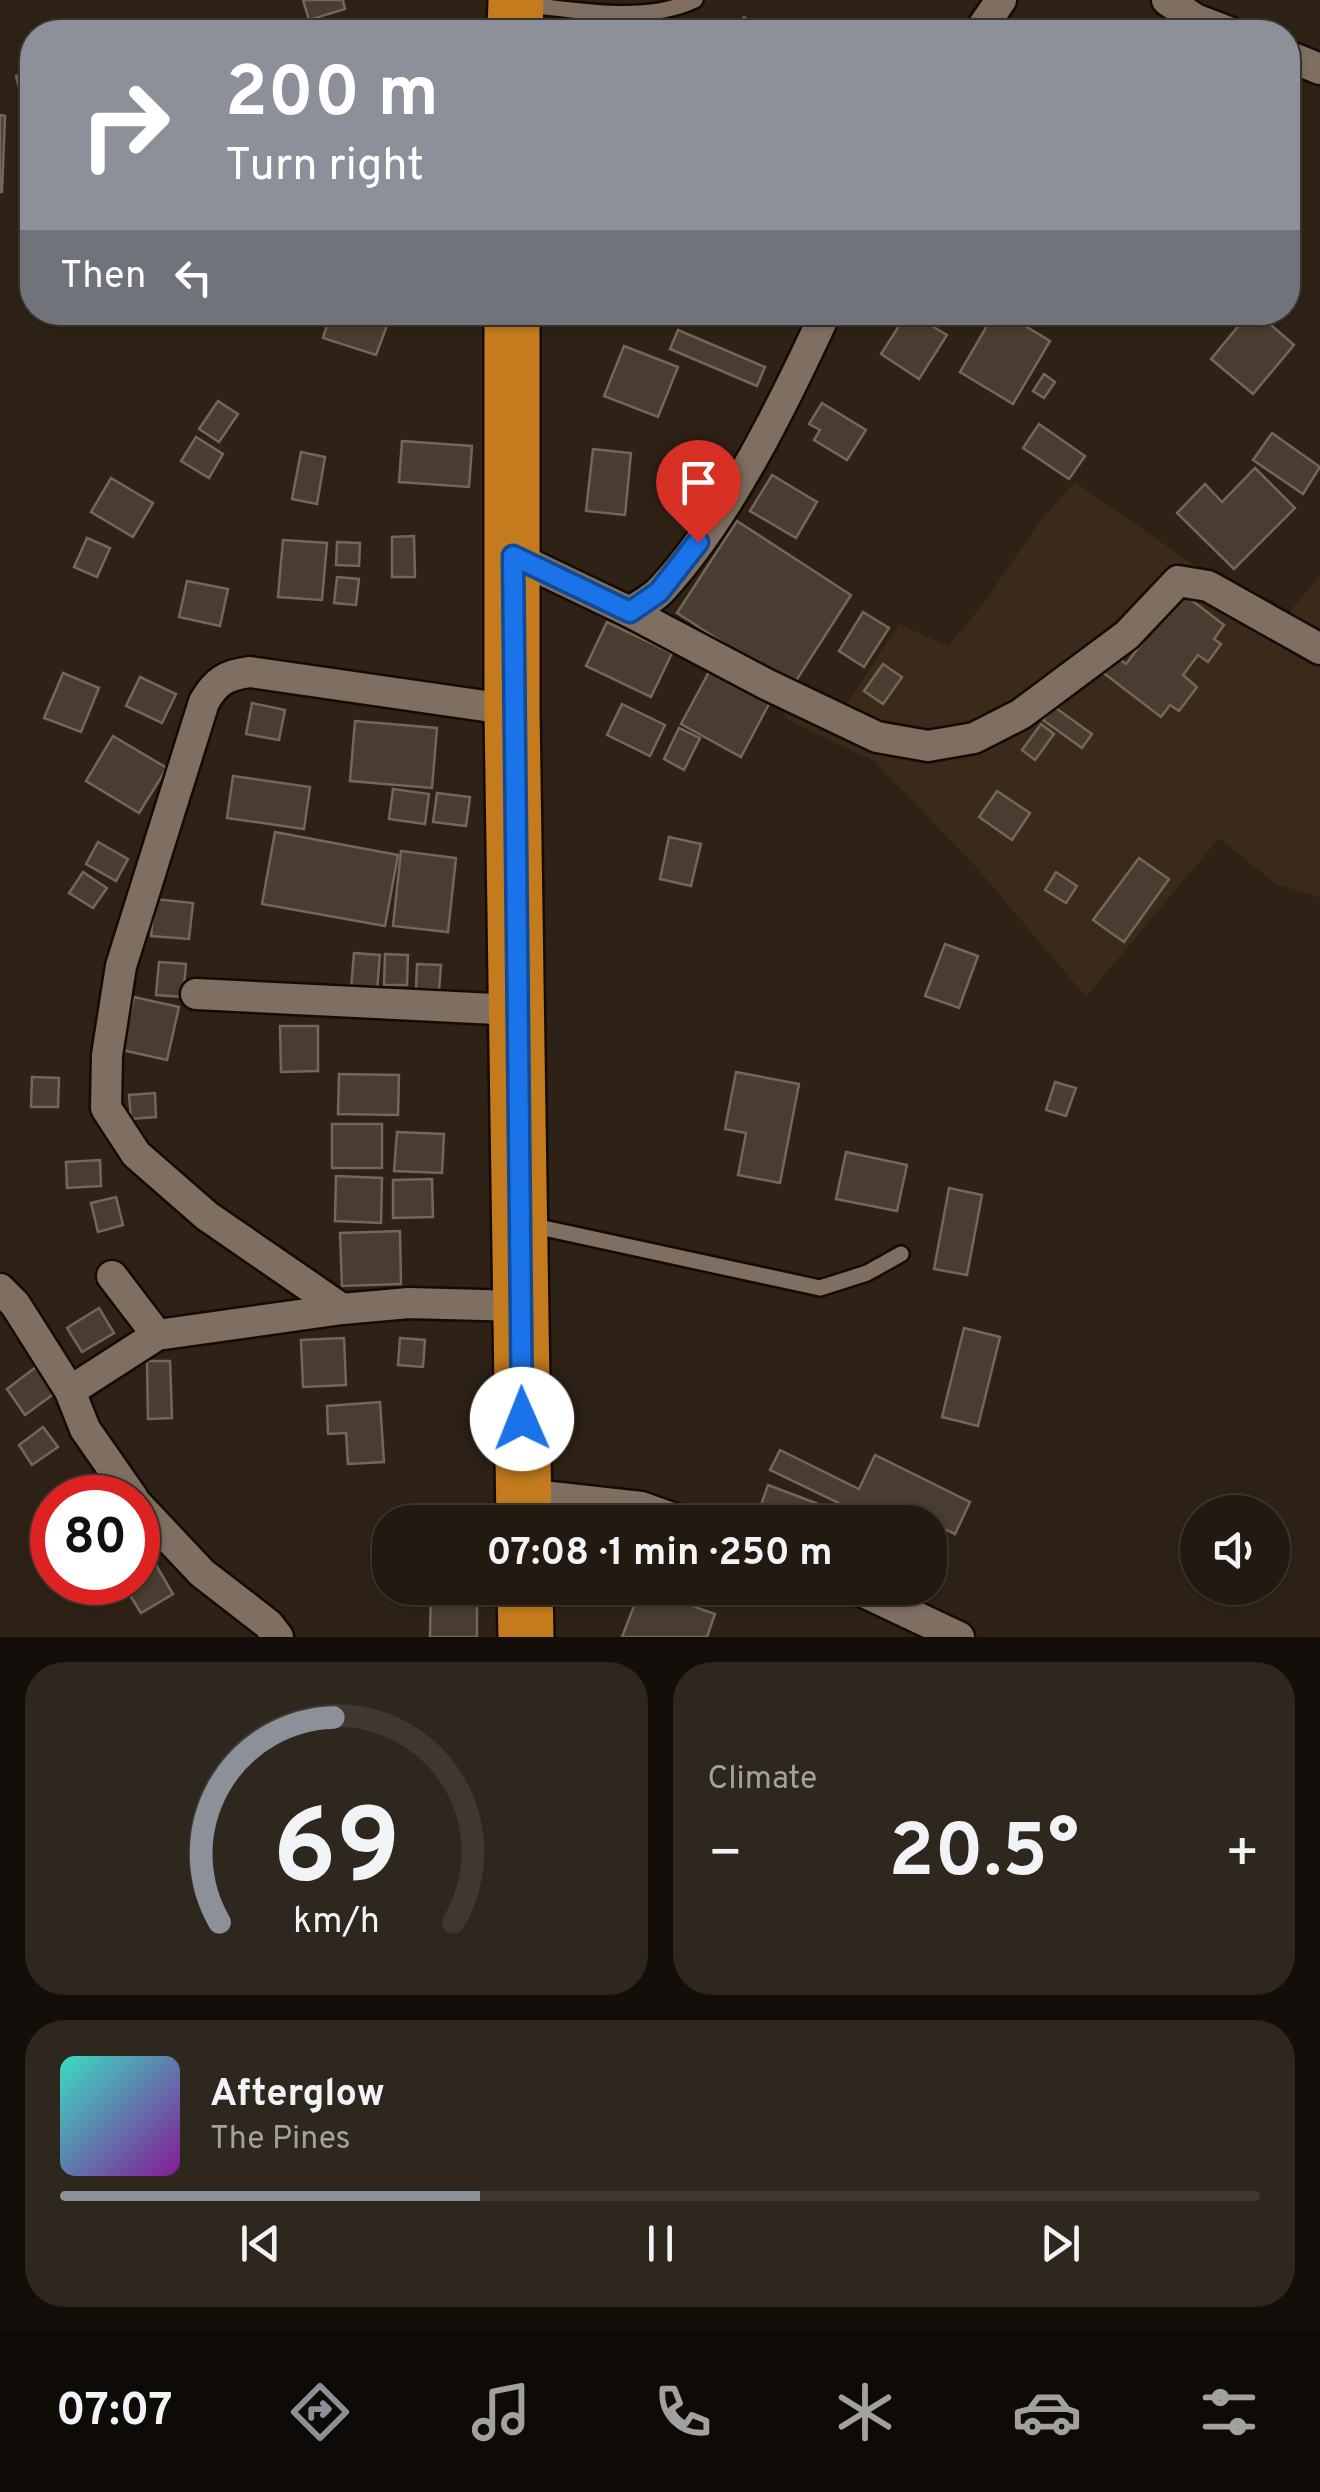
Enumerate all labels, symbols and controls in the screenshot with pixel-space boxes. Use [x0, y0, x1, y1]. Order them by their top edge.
text: 200 m [225, 52, 439, 141]
icon: right [60, 60, 190, 190]
text: Turn right [225, 139, 424, 196]
icon: left [166, 250, 221, 305]
text: Then [60, 253, 146, 302]
pin [656, 440, 741, 543]
icon: arrive [671, 455, 726, 510]
position arrow [470, 1367, 574, 1471]
speed limit sign: 80 [30, 1475, 160, 1605]
map controls [1180, 1495, 1290, 1605]
button: sound [1180, 1495, 1290, 1605]
text: 07:08 · 1 min · 250 m [486, 1530, 833, 1579]
text: Climate [708, 1760, 817, 1800]
text: 69 [272, 1788, 400, 1920]
text: 20.5° [889, 1808, 1079, 1903]
text: − [708, 1821, 743, 1891]
text: + [1225, 1821, 1260, 1891]
text: km/h [293, 1900, 380, 1946]
text: Afterglow [210, 2071, 385, 2120]
text: The Pines [210, 2120, 351, 2160]
icon: previous [233, 2216, 288, 2271]
icon: pause [633, 2216, 688, 2271]
icon: next [1033, 2216, 1088, 2271]
icon: directions [285, 2377, 355, 2447]
icon: music [466, 2377, 536, 2447]
icon: phone [648, 2377, 718, 2447]
icon: climate [830, 2377, 900, 2447]
icon: car [1012, 2377, 1082, 2447]
icon: filters [1194, 2377, 1264, 2447]
text: 07:07 [56, 2384, 173, 2441]

